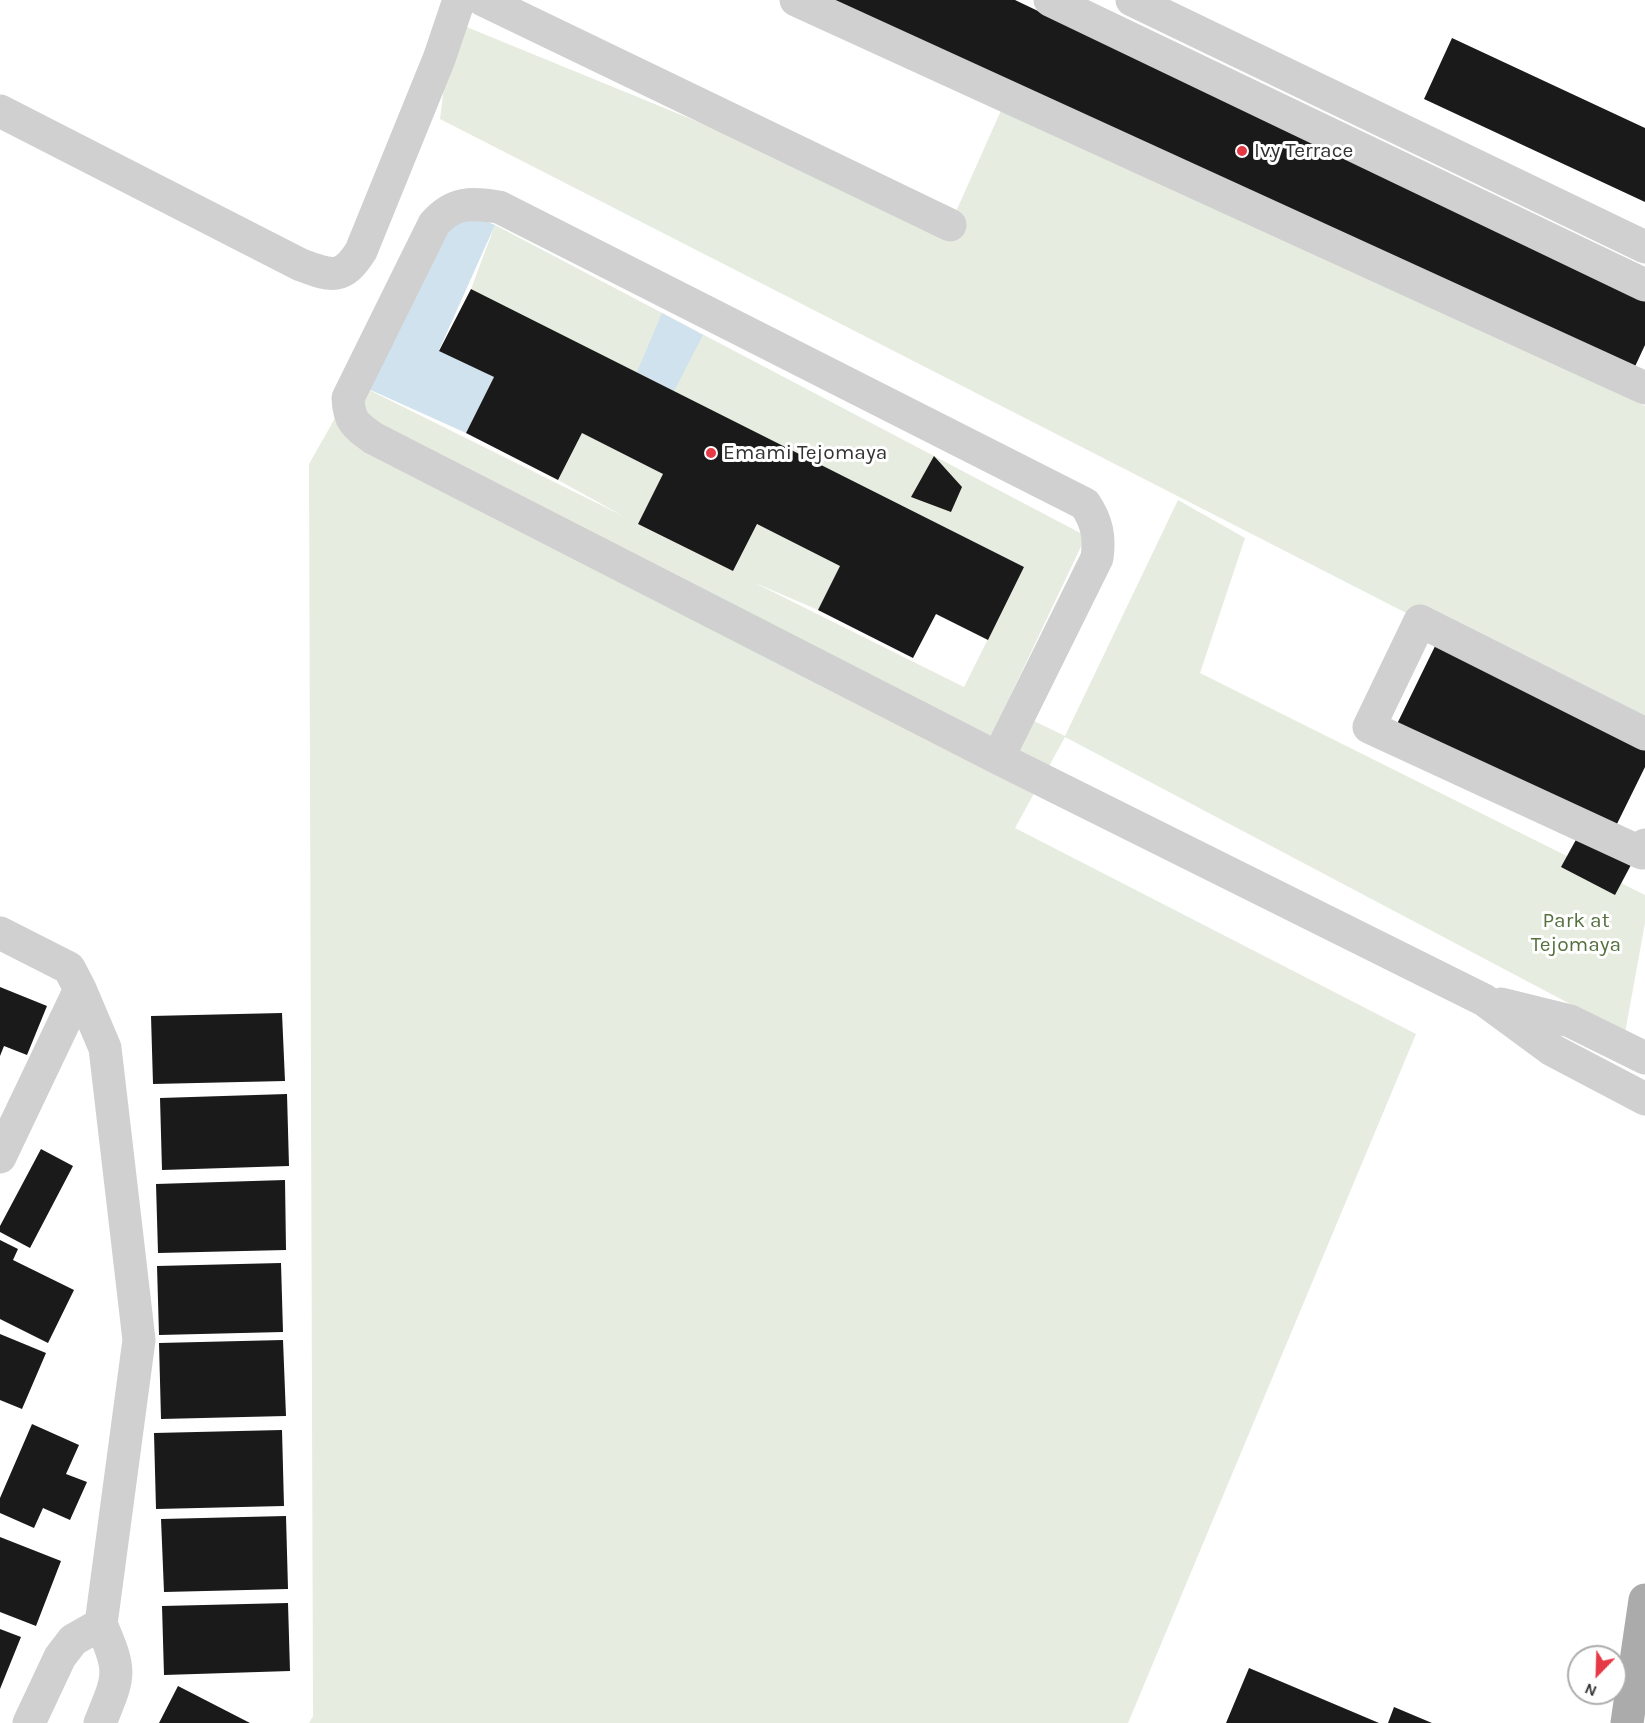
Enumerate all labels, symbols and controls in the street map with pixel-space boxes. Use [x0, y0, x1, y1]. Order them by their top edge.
place label: Ivy Terrace [1254, 138, 1353, 164]
marker: Ivy Terrace [1235, 144, 1249, 158]
place label: Emami Tejomaya [723, 440, 887, 466]
marker: Emami Tejomaya [704, 446, 718, 460]
park label: Park at Tejomaya [1531, 908, 1621, 958]
north arrow [1567, 1645, 1627, 1705]
text: N [1582, 1679, 1600, 1701]

